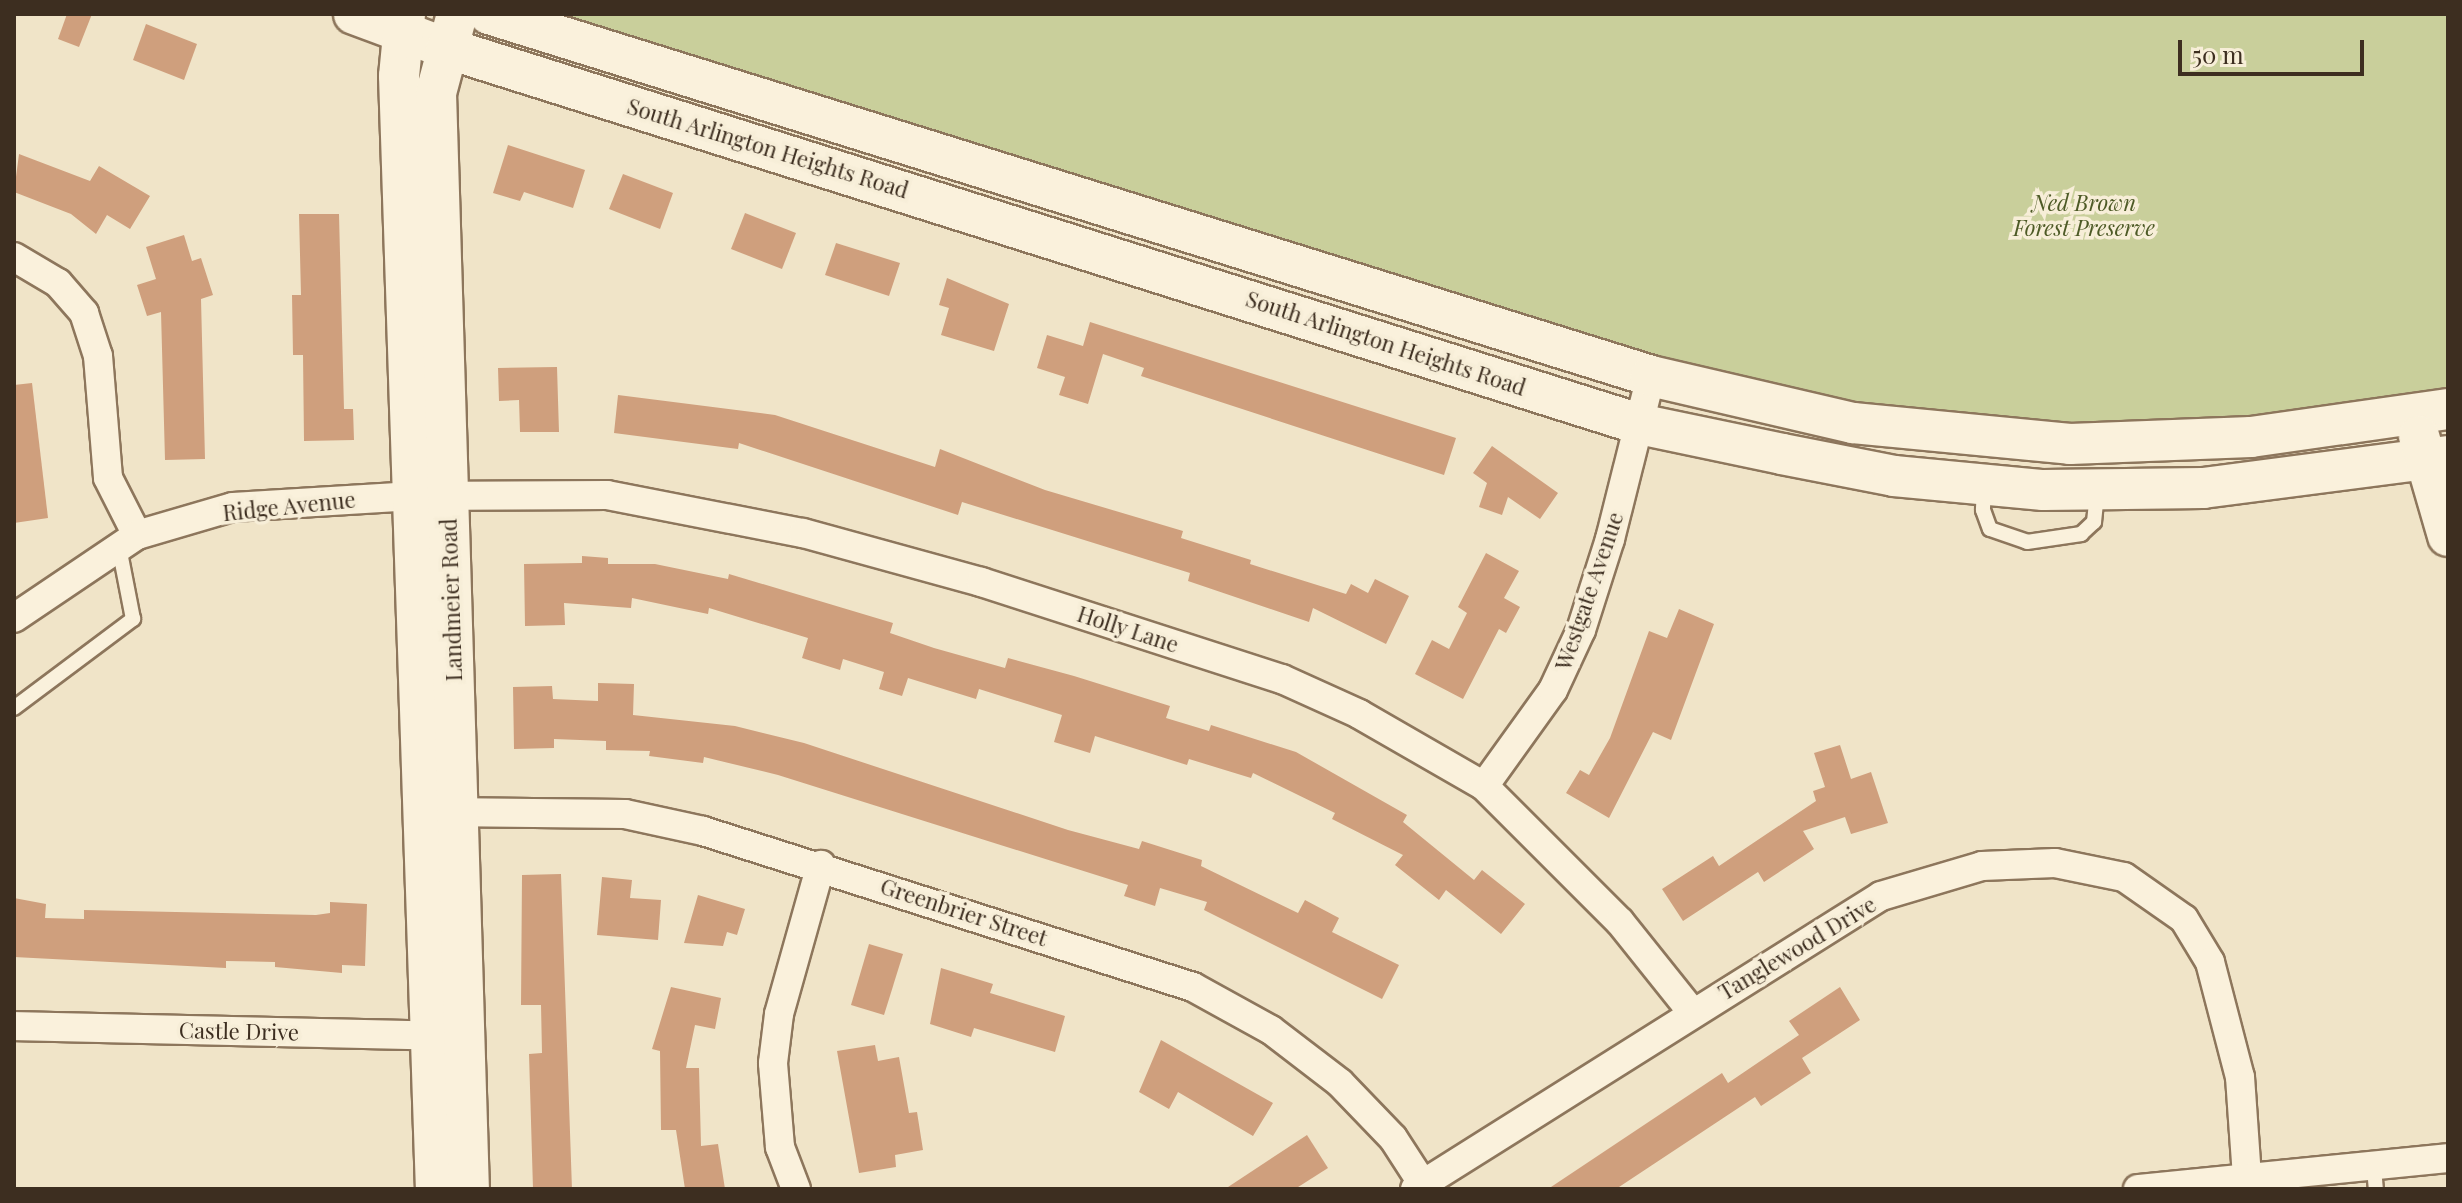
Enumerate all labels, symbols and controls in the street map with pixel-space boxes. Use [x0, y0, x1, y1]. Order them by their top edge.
scale bar [2182, 24, 2368, 74]
text: 50 m [2192, 38, 2244, 70]
street label: South Arlington Heights Road [624, 92, 912, 204]
park label: Ned Brown Forest Preserve [2013, 189, 2155, 240]
street label: South Arlington Heights Road [1242, 285, 1530, 401]
street label: Ridge Avenue [221, 486, 357, 526]
street label: Westgate Avenue [1549, 508, 1629, 674]
street label: Landmeier Road [435, 518, 467, 682]
street label: Holly Lane [1074, 600, 1182, 658]
street label: Greenbrier Street [877, 873, 1051, 951]
street label: Tanglewood Drive [1714, 891, 1880, 1005]
street label: Castle Drive [179, 1017, 299, 1045]

